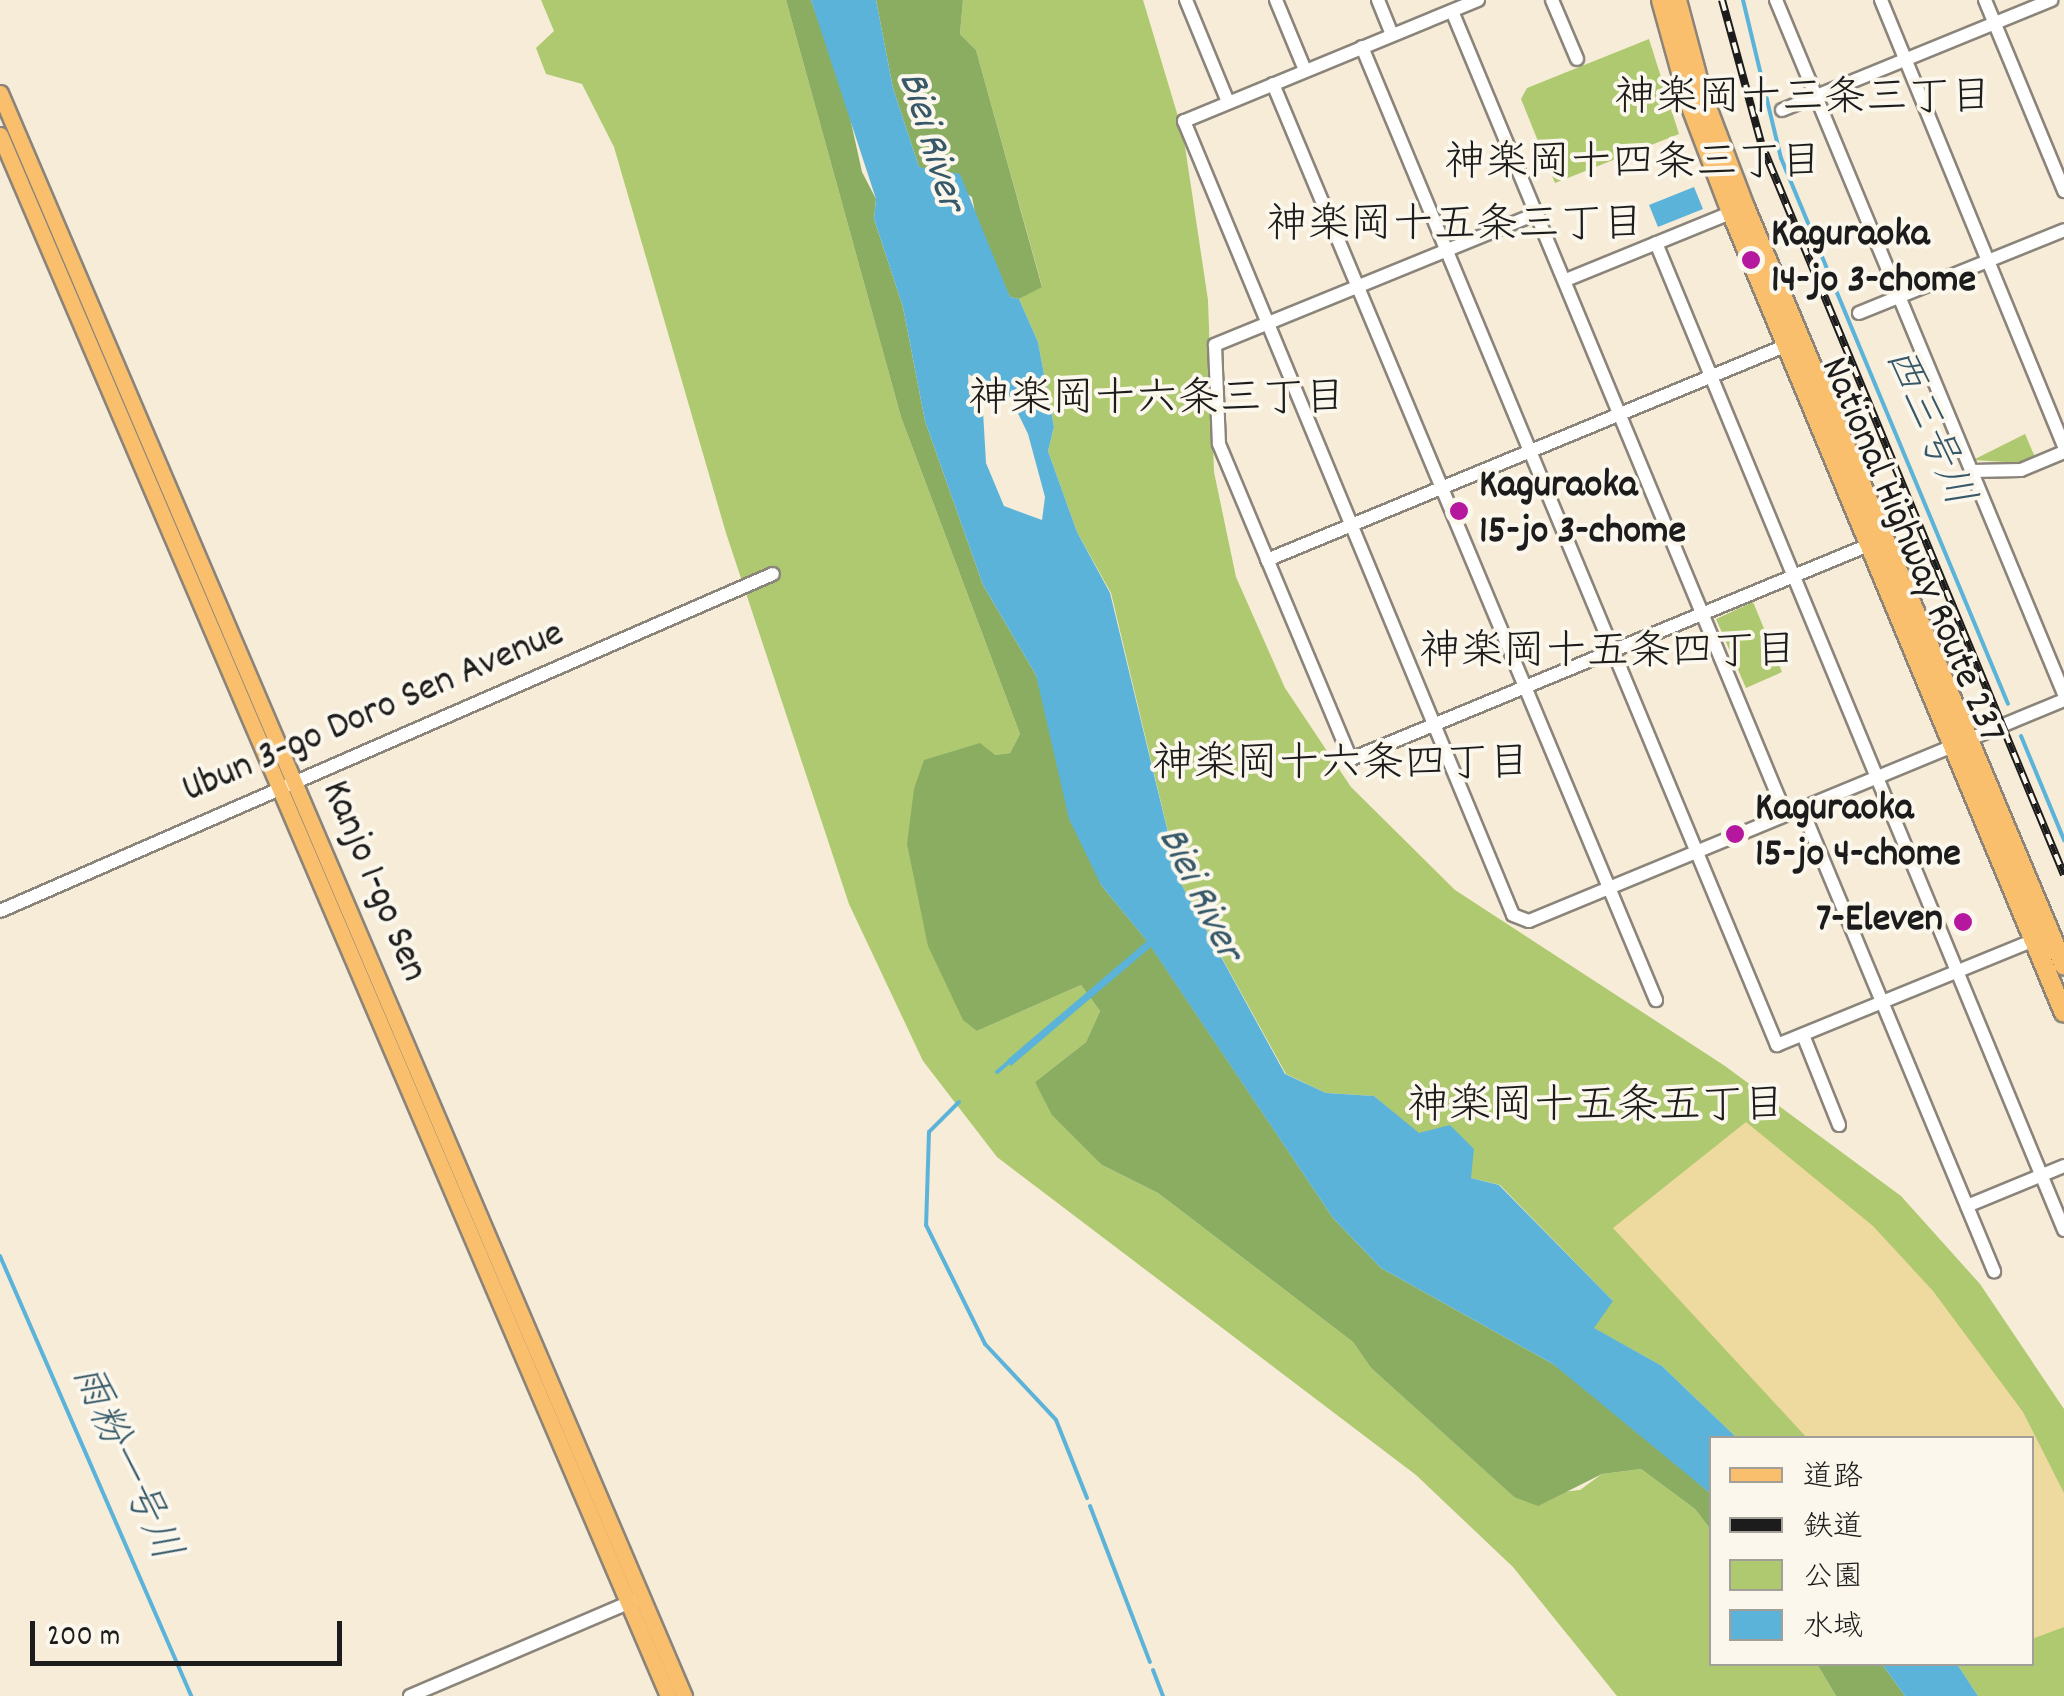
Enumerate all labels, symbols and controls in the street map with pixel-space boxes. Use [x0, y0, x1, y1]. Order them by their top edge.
water label: Biei River [884, 66, 974, 218]
district label: 神楽岡十三条三丁目 [1614, 76, 1992, 126]
district label: 神楽岡十四条三丁目 [1444, 141, 1822, 191]
district label: 神楽岡十五条三丁目 [1266, 203, 1644, 253]
place label: Kaguraoka 14-jo 3-chome [1771, 213, 1976, 307]
marker: Kaguraoka 14-jo 3-chome [1740, 249, 1762, 271]
water label: 西三号川 [1870, 341, 1982, 515]
street label: National Highway Route 237 [1807, 351, 2013, 751]
district label: 神楽岡十六条三丁目 [968, 377, 1346, 427]
place label: Kaguraoka 15-jo 3-chome [1479, 464, 1686, 558]
marker: Kaguraoka 15-jo 3-chome [1448, 500, 1470, 522]
street label: Ubun 3-go Doro Sen Avenue [176, 612, 572, 816]
district label: 神楽岡十五条四丁目 [1419, 630, 1797, 680]
district label: 神楽岡十六条四丁目 [1152, 742, 1530, 792]
street label: Kanjo 1-go Sen [308, 774, 436, 990]
place label: Kaguraoka 15-jo 4-chome [1755, 787, 1961, 881]
water label: Biei River [1144, 820, 1252, 970]
marker: Kaguraoka 15-jo 4-chome [1724, 823, 1746, 845]
place label: 7-Eleven [1816, 898, 1943, 946]
marker: 7-Eleven [1952, 911, 1974, 933]
district label: 神楽岡十五条五丁目 [1407, 1084, 1785, 1134]
water label: 雨粉一号川 [57, 1358, 189, 1570]
legend [1709, 1436, 2034, 1666]
text: 道路 [1803, 1458, 1863, 1501]
text: 鉄道 [1803, 1508, 1863, 1551]
text: 公園 [1803, 1558, 1863, 1601]
scale bar [35, 1601, 348, 1663]
text: 水域 [1803, 1608, 1863, 1651]
text: 200 m [47, 1617, 120, 1660]

